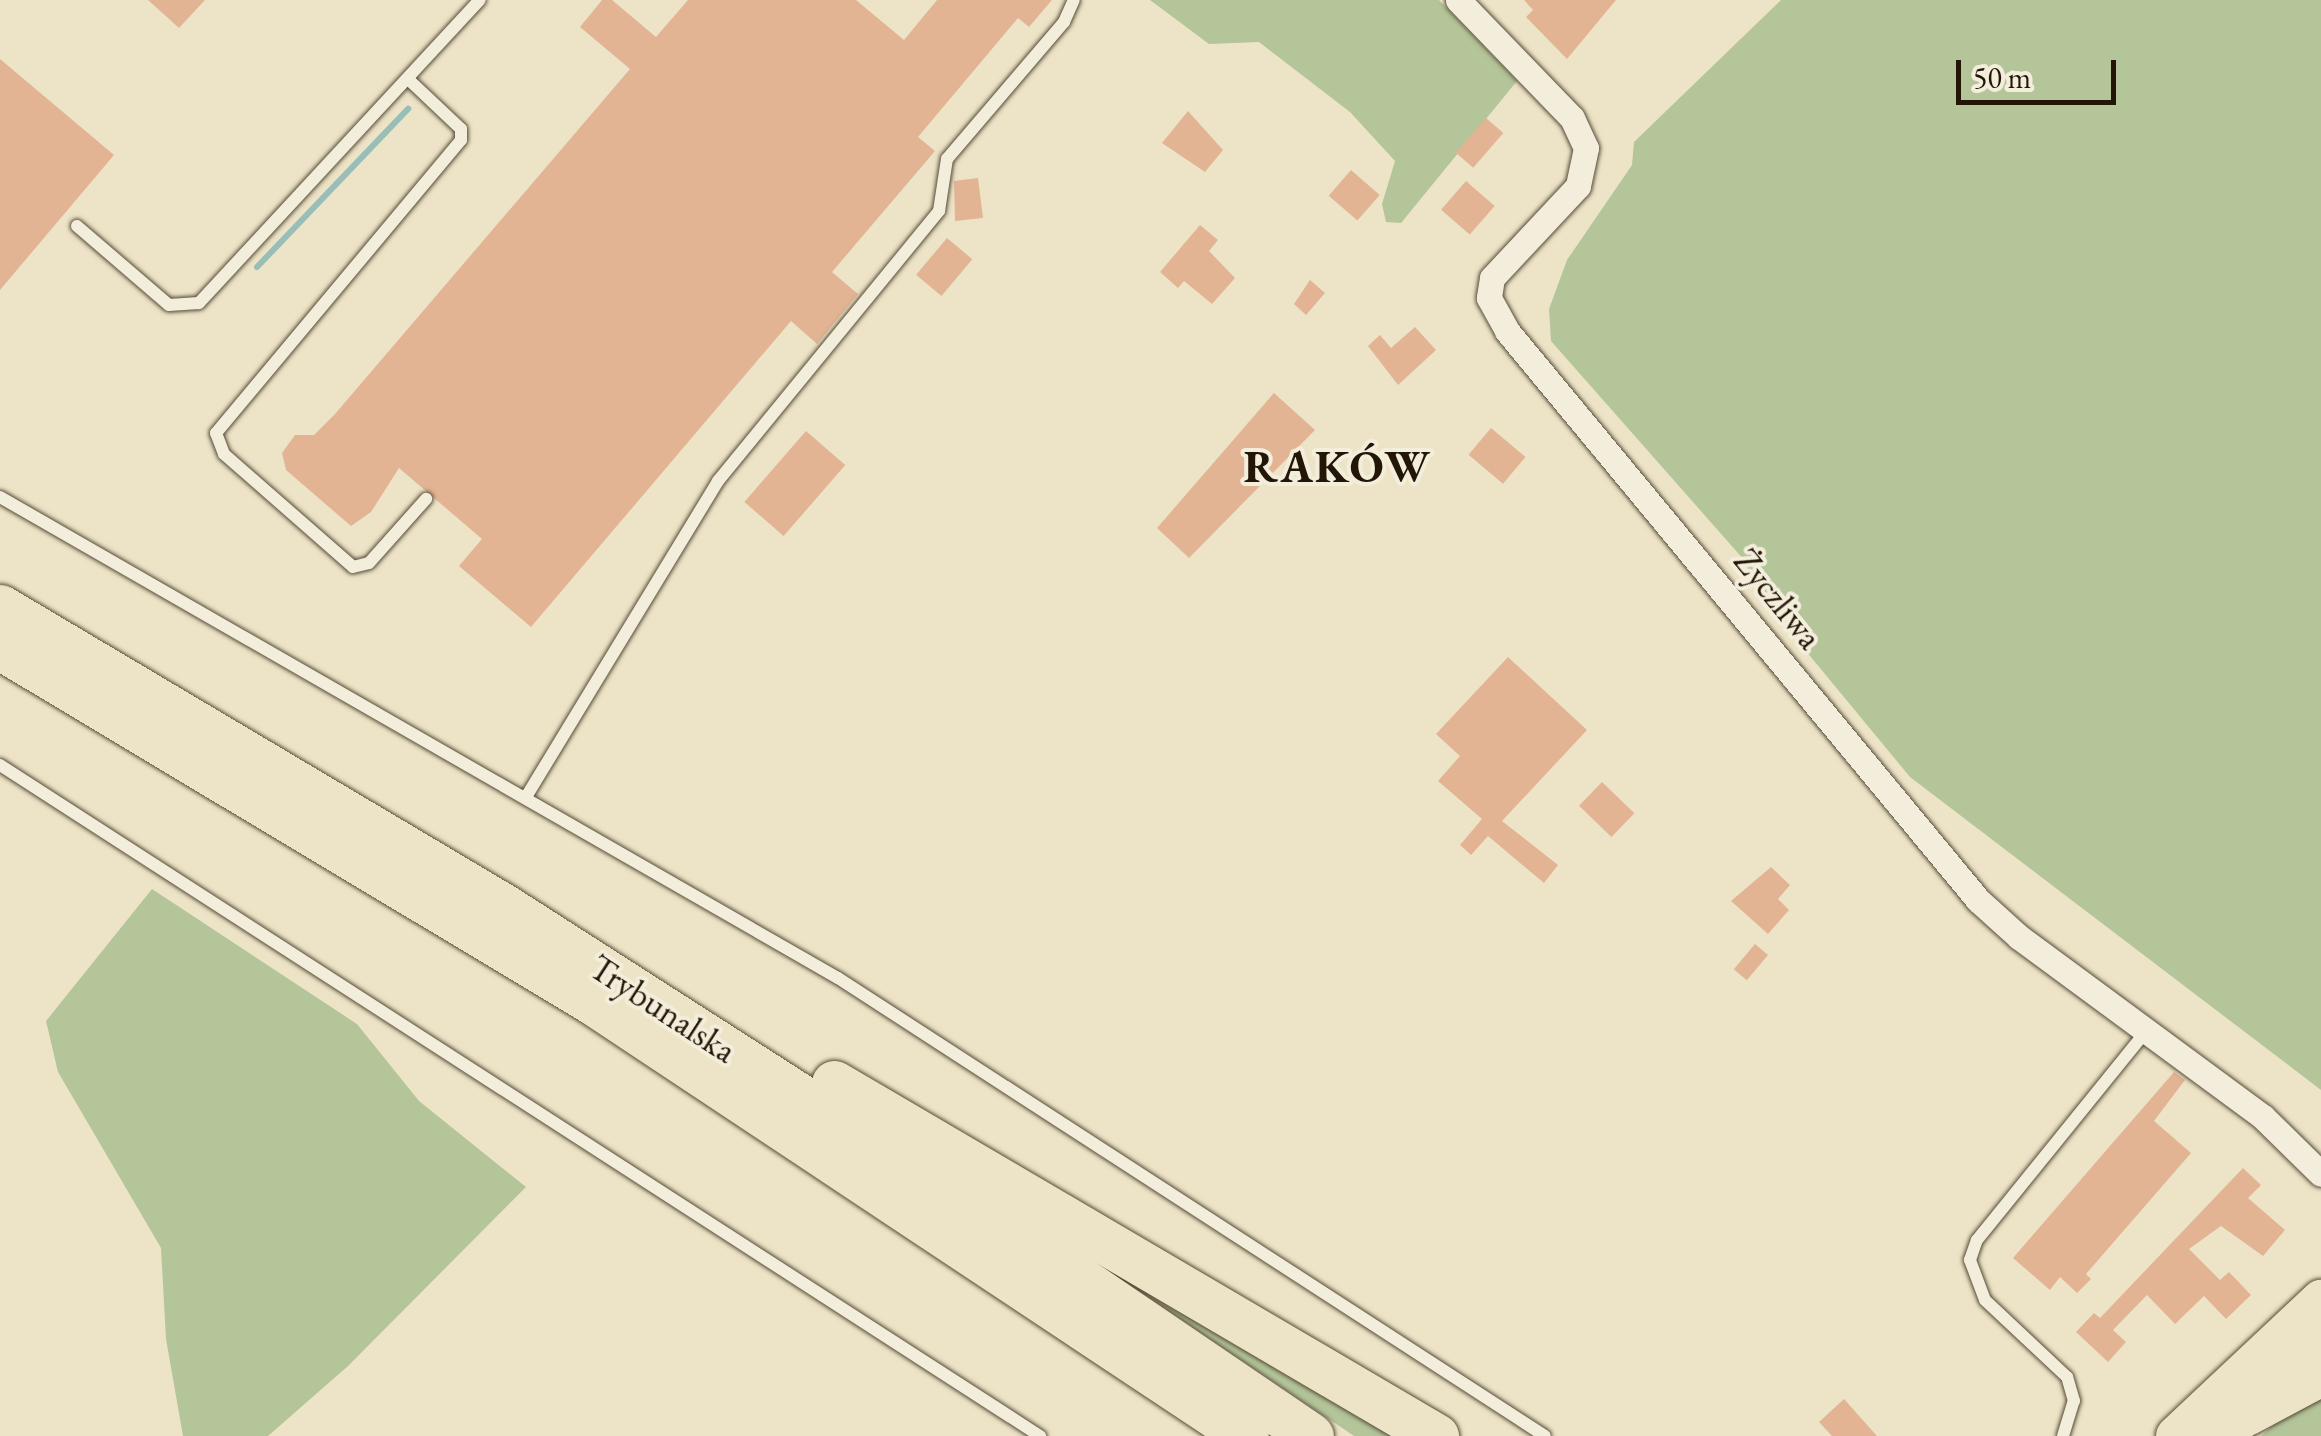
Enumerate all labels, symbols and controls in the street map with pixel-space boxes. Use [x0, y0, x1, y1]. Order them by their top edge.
scale bar [1961, 40, 2121, 102]
text: 50 m [1973, 58, 2031, 97]
district label: RAKÓW [1243, 440, 1433, 494]
street label: Życzliwa [1725, 541, 1831, 657]
street label: Trybunalska [582, 946, 744, 1072]

